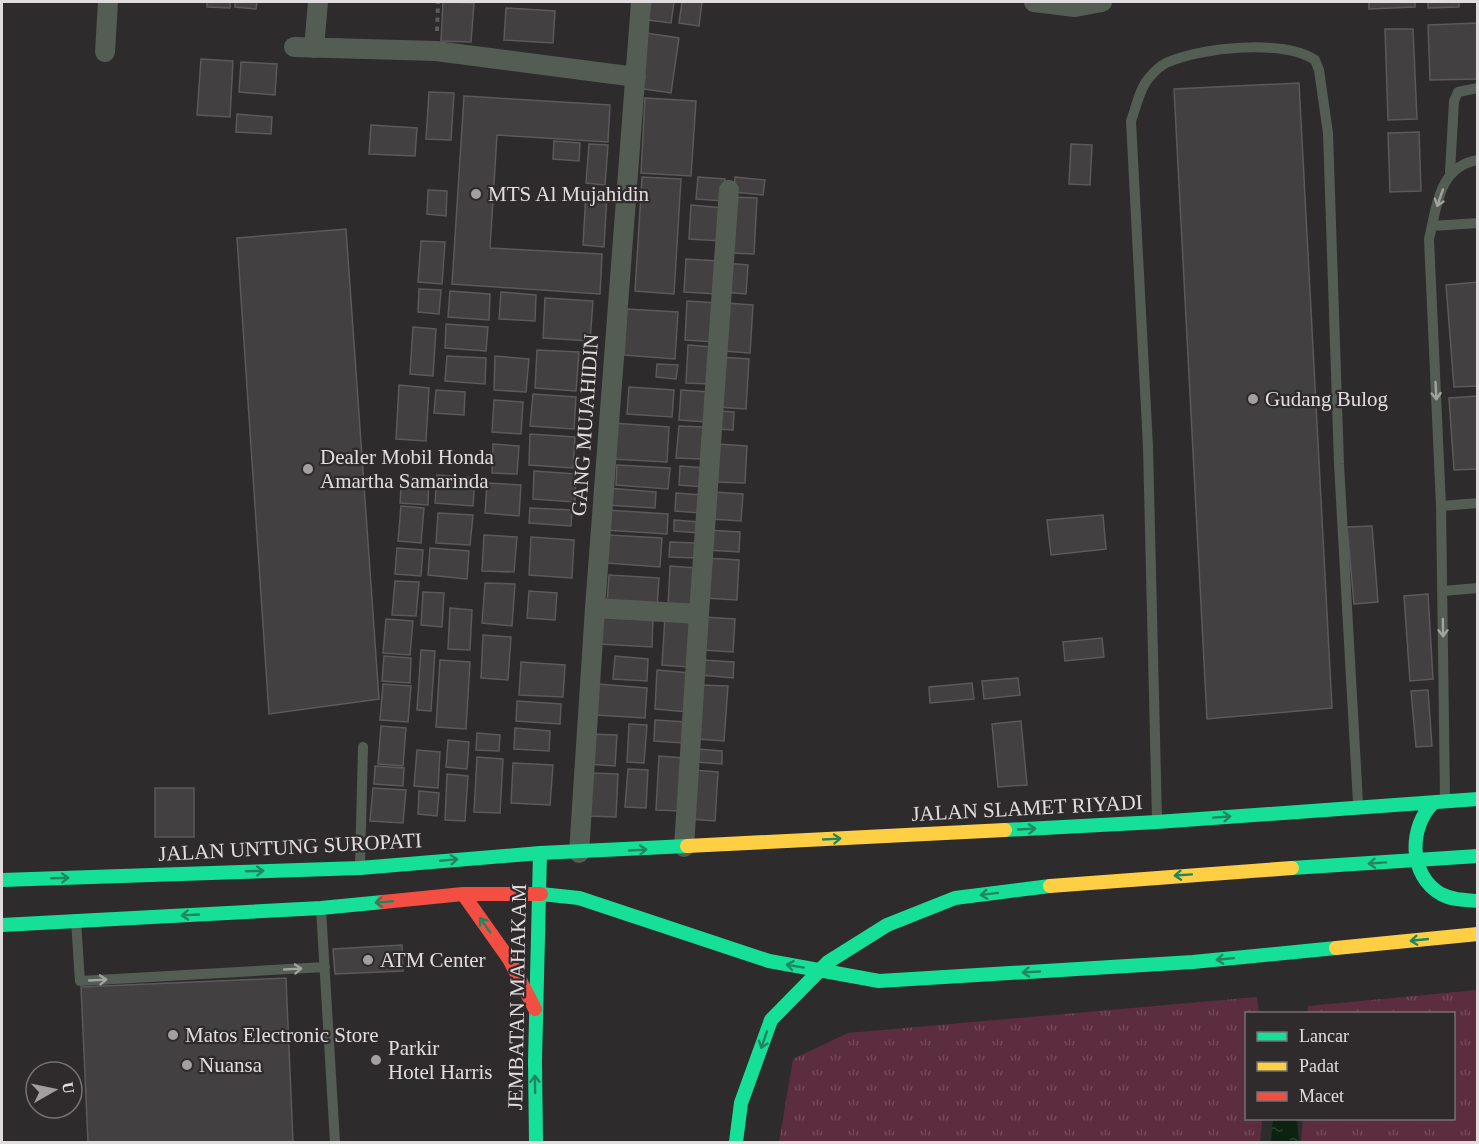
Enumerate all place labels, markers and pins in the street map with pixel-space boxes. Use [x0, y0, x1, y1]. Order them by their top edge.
place label: MTS Al Mujahidin [488, 182, 650, 206]
marker: MTS Al Mujahidin [469, 187, 483, 201]
place label: Gudang Bulog [1265, 387, 1389, 411]
marker: Gudang Bulog [1246, 392, 1260, 406]
place label: Dealer Mobil Honda Amartha Samarinda [320, 445, 494, 493]
marker: Dealer Mobil Honda Amartha Samarinda [301, 462, 315, 476]
place label: ATM Center [380, 948, 486, 972]
marker: ATM Center [361, 953, 375, 967]
place label: Matos Electronic Store [185, 1023, 379, 1047]
marker: Matos Electronic Store [166, 1028, 180, 1042]
place label: Parkir Hotel Harris [388, 1036, 492, 1084]
place label: Nuansa [199, 1053, 263, 1077]
marker: Parkir Hotel Harris [369, 1053, 383, 1067]
marker: Nuansa [180, 1058, 194, 1072]

